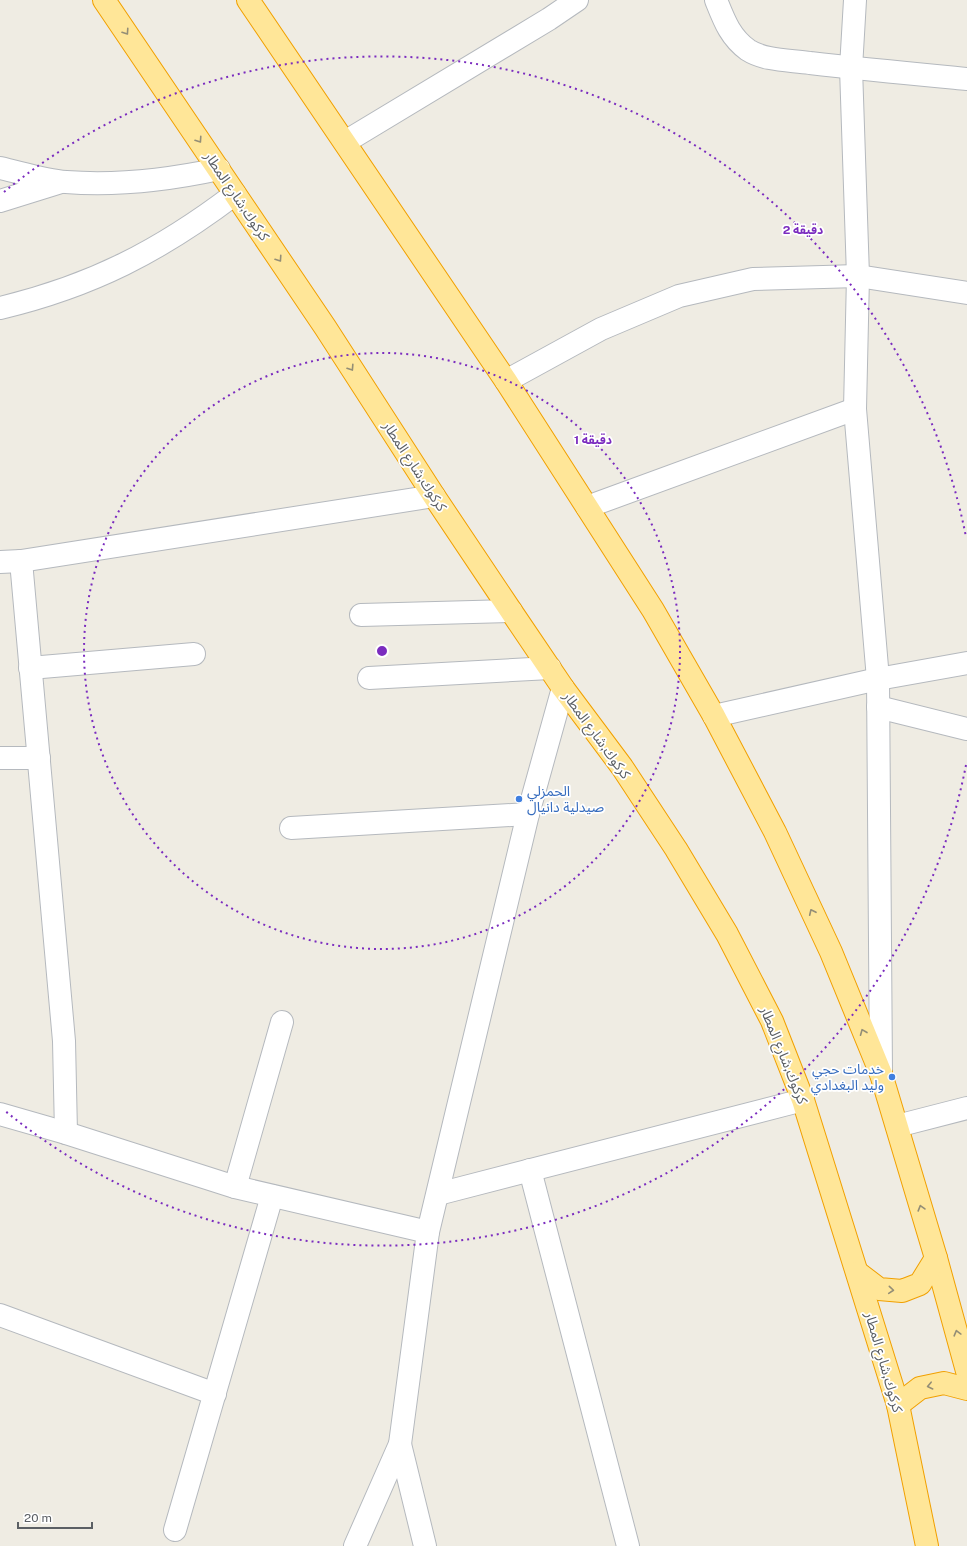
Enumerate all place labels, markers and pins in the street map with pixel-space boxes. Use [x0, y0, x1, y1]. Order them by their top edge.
centre of rings [375, 644, 389, 658]
place label: الحمزلي صيدلية دانيال [527, 783, 605, 816]
marker: الحمزلي صيدلية دانيال [514, 794, 524, 804]
place label: خدمات حجي وليد البغدادي [811, 1061, 884, 1096]
marker: خدمات حجي وليد البغدادي [887, 1072, 897, 1082]

